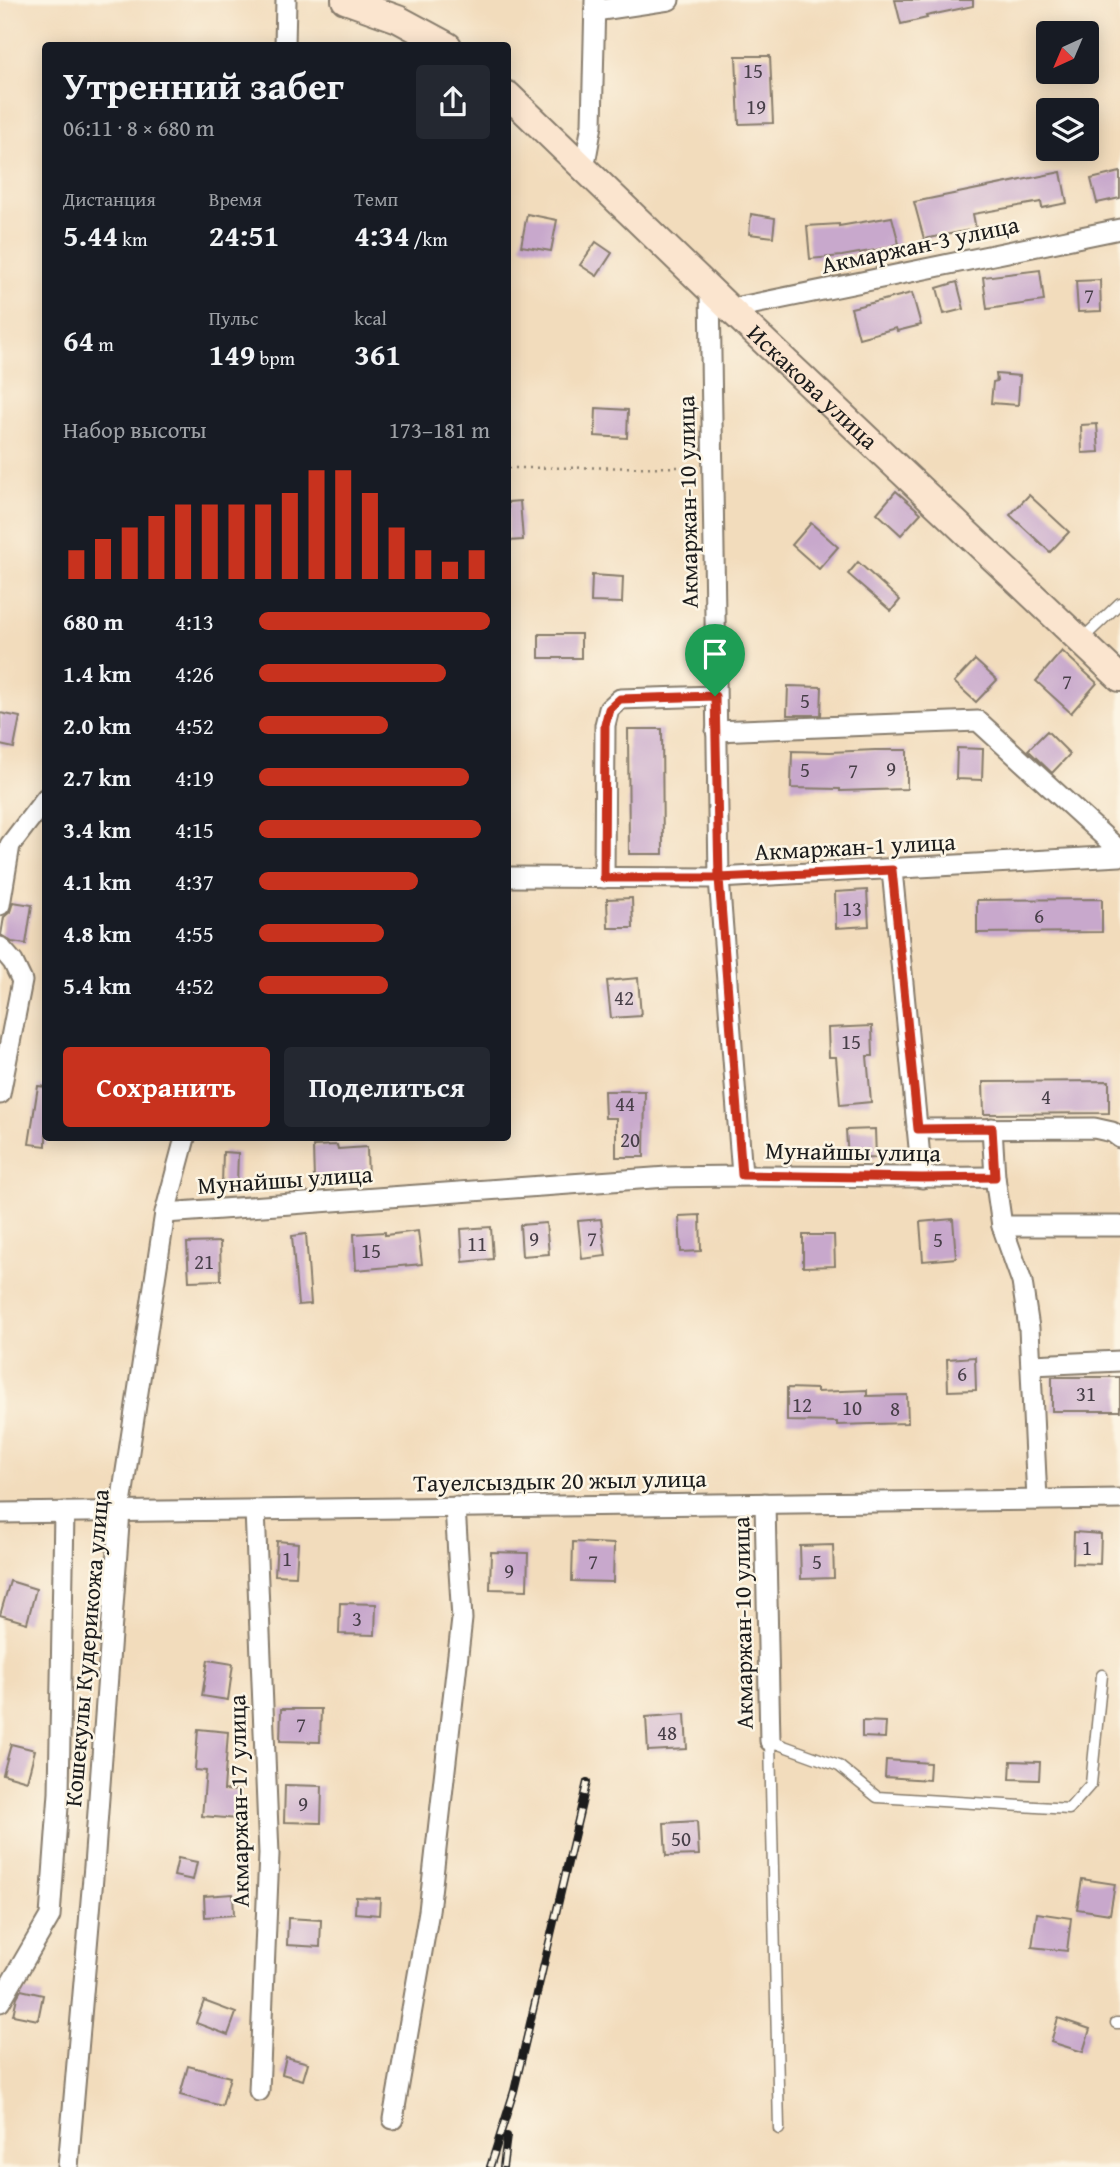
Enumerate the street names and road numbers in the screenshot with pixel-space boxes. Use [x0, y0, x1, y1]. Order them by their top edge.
street label: Акмаржан-3 улица [818, 206, 1023, 283]
street label: Искакова улица [740, 316, 887, 458]
street label: Акмаржан-10 улица [668, 395, 707, 609]
street label: Акмаржан-1 улица [753, 824, 957, 869]
street label: Мунайшы улица [765, 1132, 942, 1171]
street label: Мунайшы улица [196, 1156, 374, 1203]
street label: Тауелсыздык 20 жыл улица [413, 1460, 707, 1501]
street label: Кошекулы Кудерикожа улица [55, 1487, 118, 1808]
street label: Акмаржан-10 улица [723, 1516, 762, 1730]
street label: Акмаржан-17 улица [219, 1694, 258, 1908]

